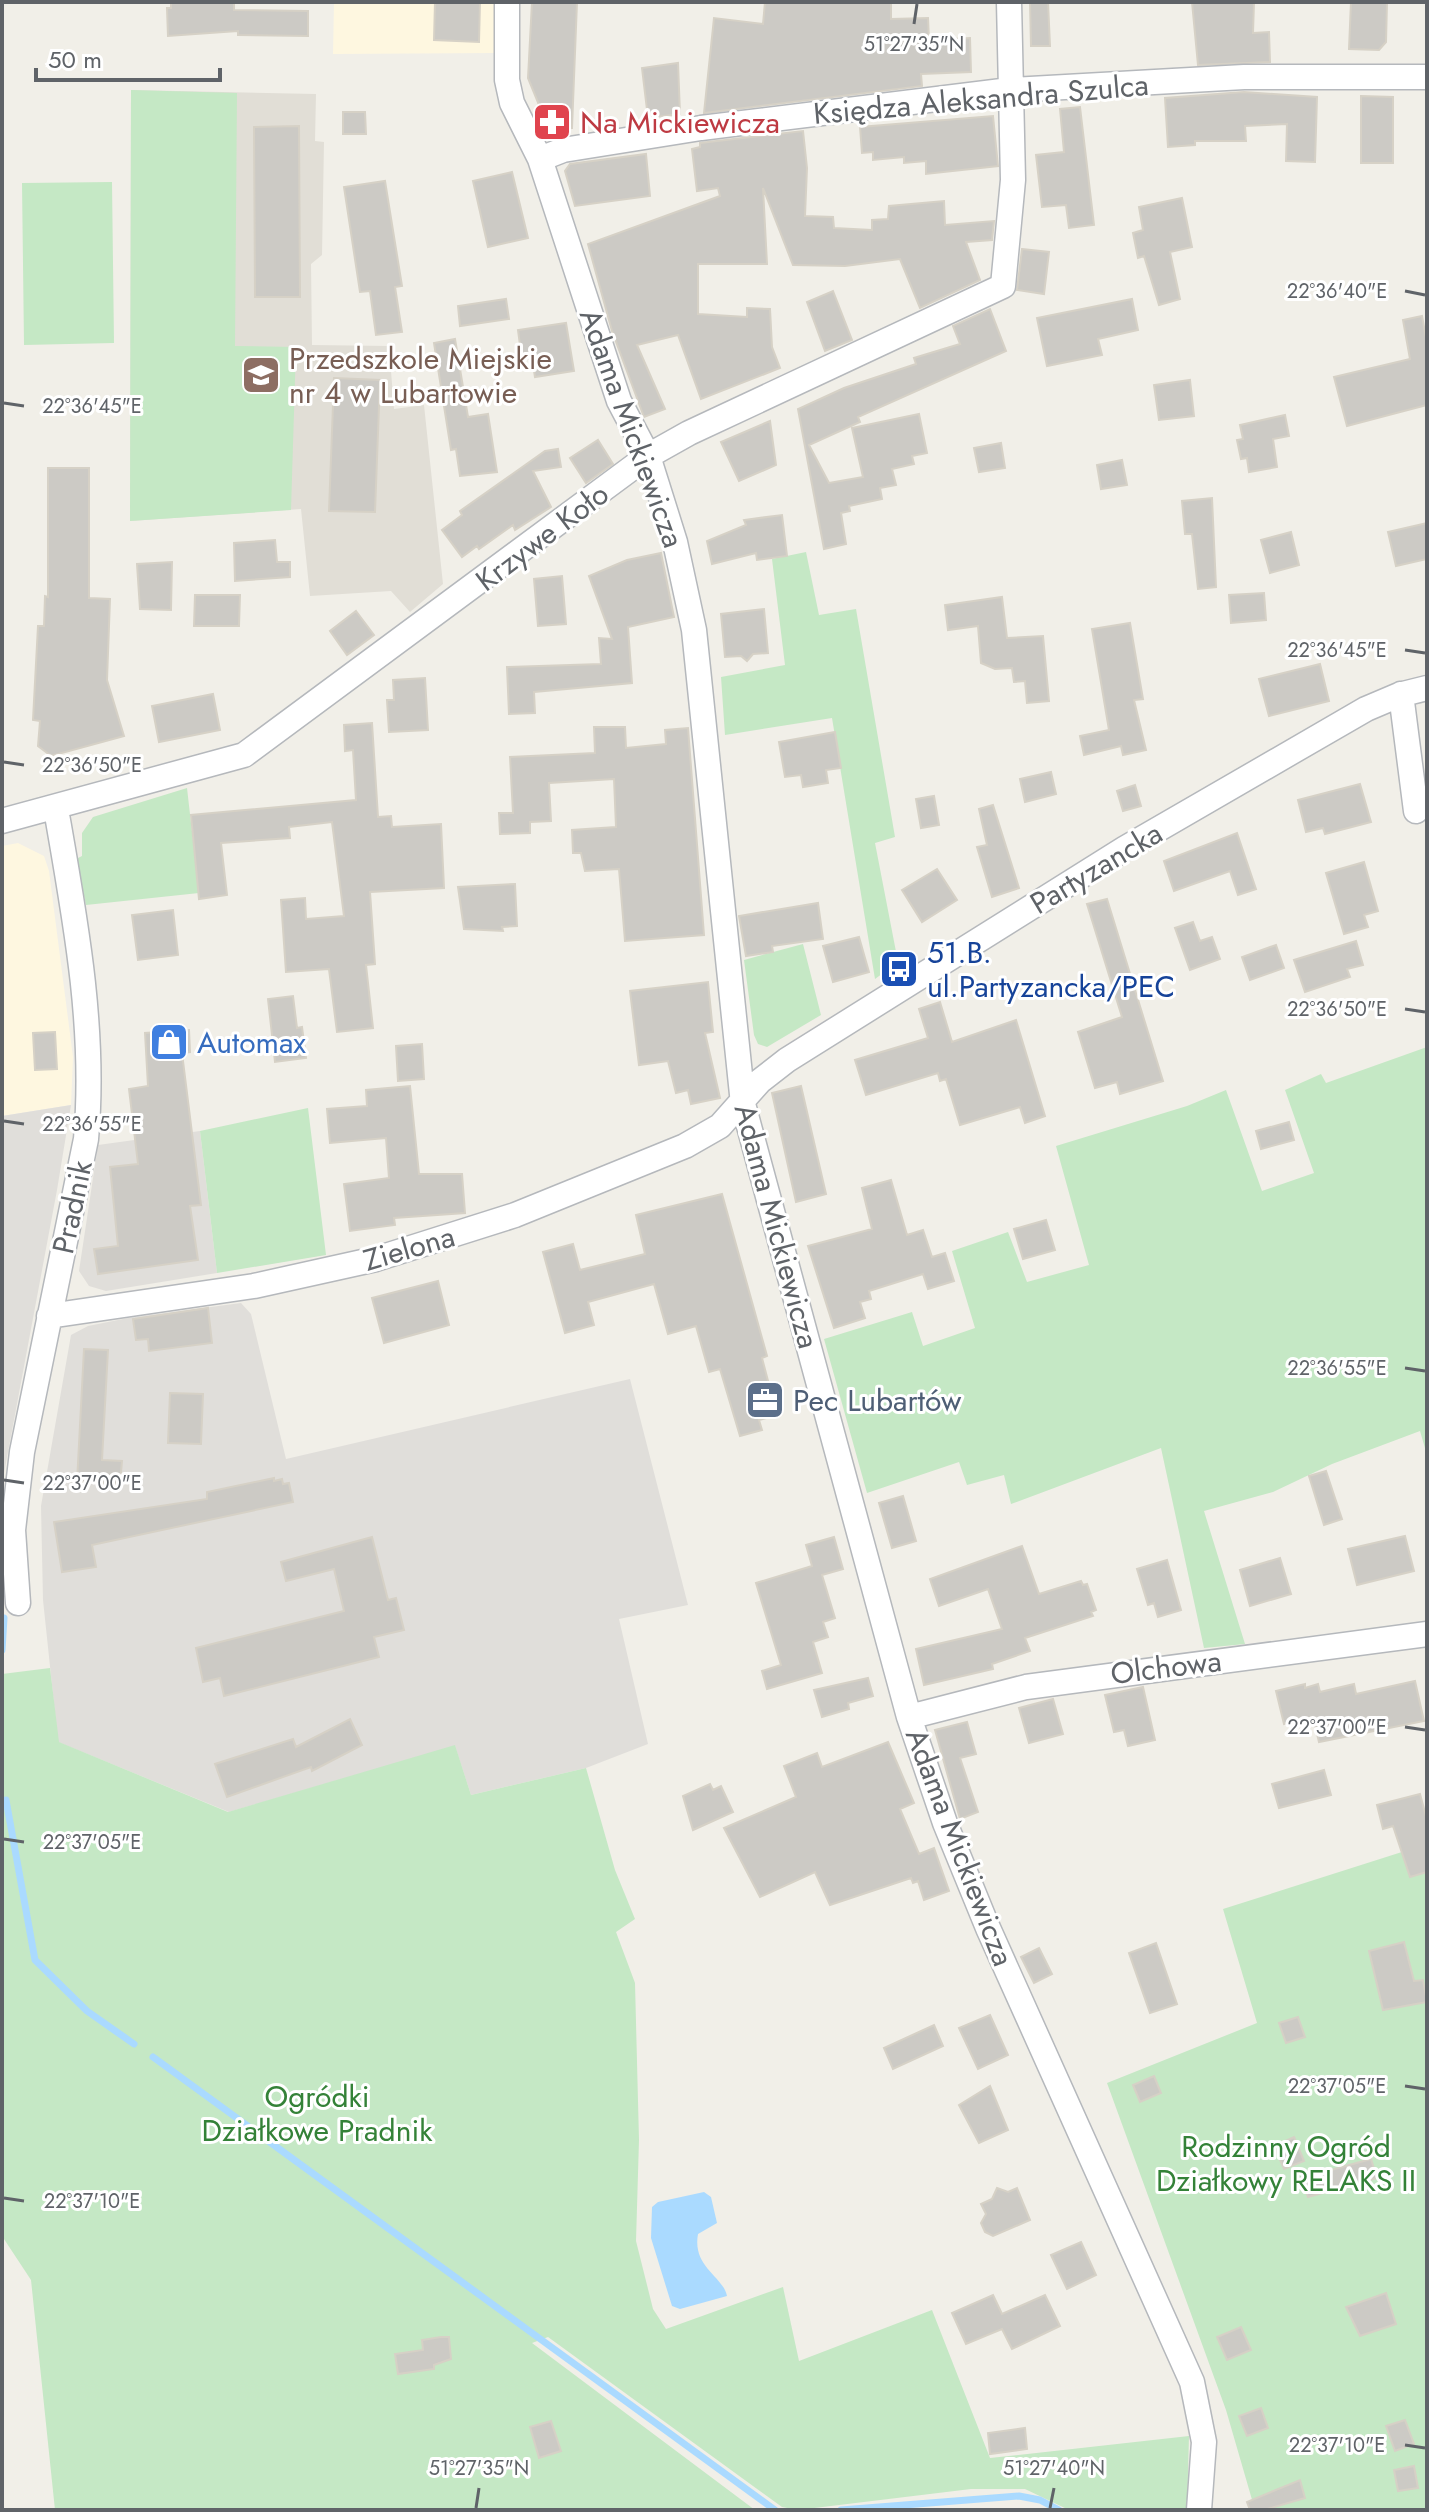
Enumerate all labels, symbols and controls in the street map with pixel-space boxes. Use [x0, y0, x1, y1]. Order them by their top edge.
text: 51°27'35"N [864, 30, 964, 59]
scale bar [36, 32, 220, 82]
text: 50 m [48, 42, 102, 77]
street label: Księdza Aleksandra Szulca [812, 63, 1150, 135]
pharmacy icon: Na Mickiewicza [531, 101, 573, 143]
place label: Na Mickiewicza [580, 101, 780, 144]
text: 22°36'40"E [1287, 277, 1387, 306]
street label: Adama Mickiewicza [569, 303, 695, 553]
place label: Przedszkole Miejskie nr 4 w Lubartowie [289, 337, 552, 414]
school or university icon: Przedszkole Miejskie nr 4 w Lubartowie [240, 354, 282, 396]
text: 22°36'45"E [42, 392, 142, 421]
street label: Krzywe Koło [467, 473, 617, 601]
text: 22°36'45"E [1287, 636, 1387, 665]
text: 22°36'50"E [42, 751, 142, 780]
street label: Partyzancka [1022, 812, 1170, 924]
place label: 51.B. ul.Partyzancka/PEC [927, 931, 1175, 1008]
bus stop icon: 51.B. ul.Partyzancka/PEC [878, 948, 920, 990]
text: 22°36'50"E [1287, 995, 1387, 1024]
shop icon: Automax [148, 1021, 190, 1063]
place label: Automax [197, 1021, 306, 1064]
street label: Adama Mickiewicza [724, 1099, 830, 1353]
text: 22°36'55"E [42, 1110, 142, 1139]
street label: Pradnik [41, 1156, 103, 1258]
street label: Zielona [358, 1215, 460, 1281]
text: 22°36'55"E [1287, 1354, 1387, 1383]
office icon: Pec Lubartów [744, 1379, 786, 1421]
place label: Pec Lubartów [793, 1379, 962, 1422]
text: 22°37'00"E [42, 1469, 142, 1498]
street label: Olchowa [1108, 1639, 1224, 1695]
text: 22°37'00"E [1287, 1713, 1387, 1742]
street label: Adama Mickiewicza [895, 1722, 1025, 1972]
text: 22°37'05"E [43, 1828, 141, 1857]
text: 22°37'05"E [1288, 2072, 1386, 2101]
park label: Ogródki Działkowe Pradnik [202, 2075, 433, 2152]
park label: Rodzinny Ogród Działkowy RELAKS II [1156, 2125, 1416, 2202]
text: 22°37'10"E [44, 2187, 140, 2216]
text: 22°37'10"E [1289, 2431, 1385, 2460]
text: 51°27'35"N [429, 2454, 529, 2483]
text: 51°27'40"N [1003, 2454, 1105, 2483]

